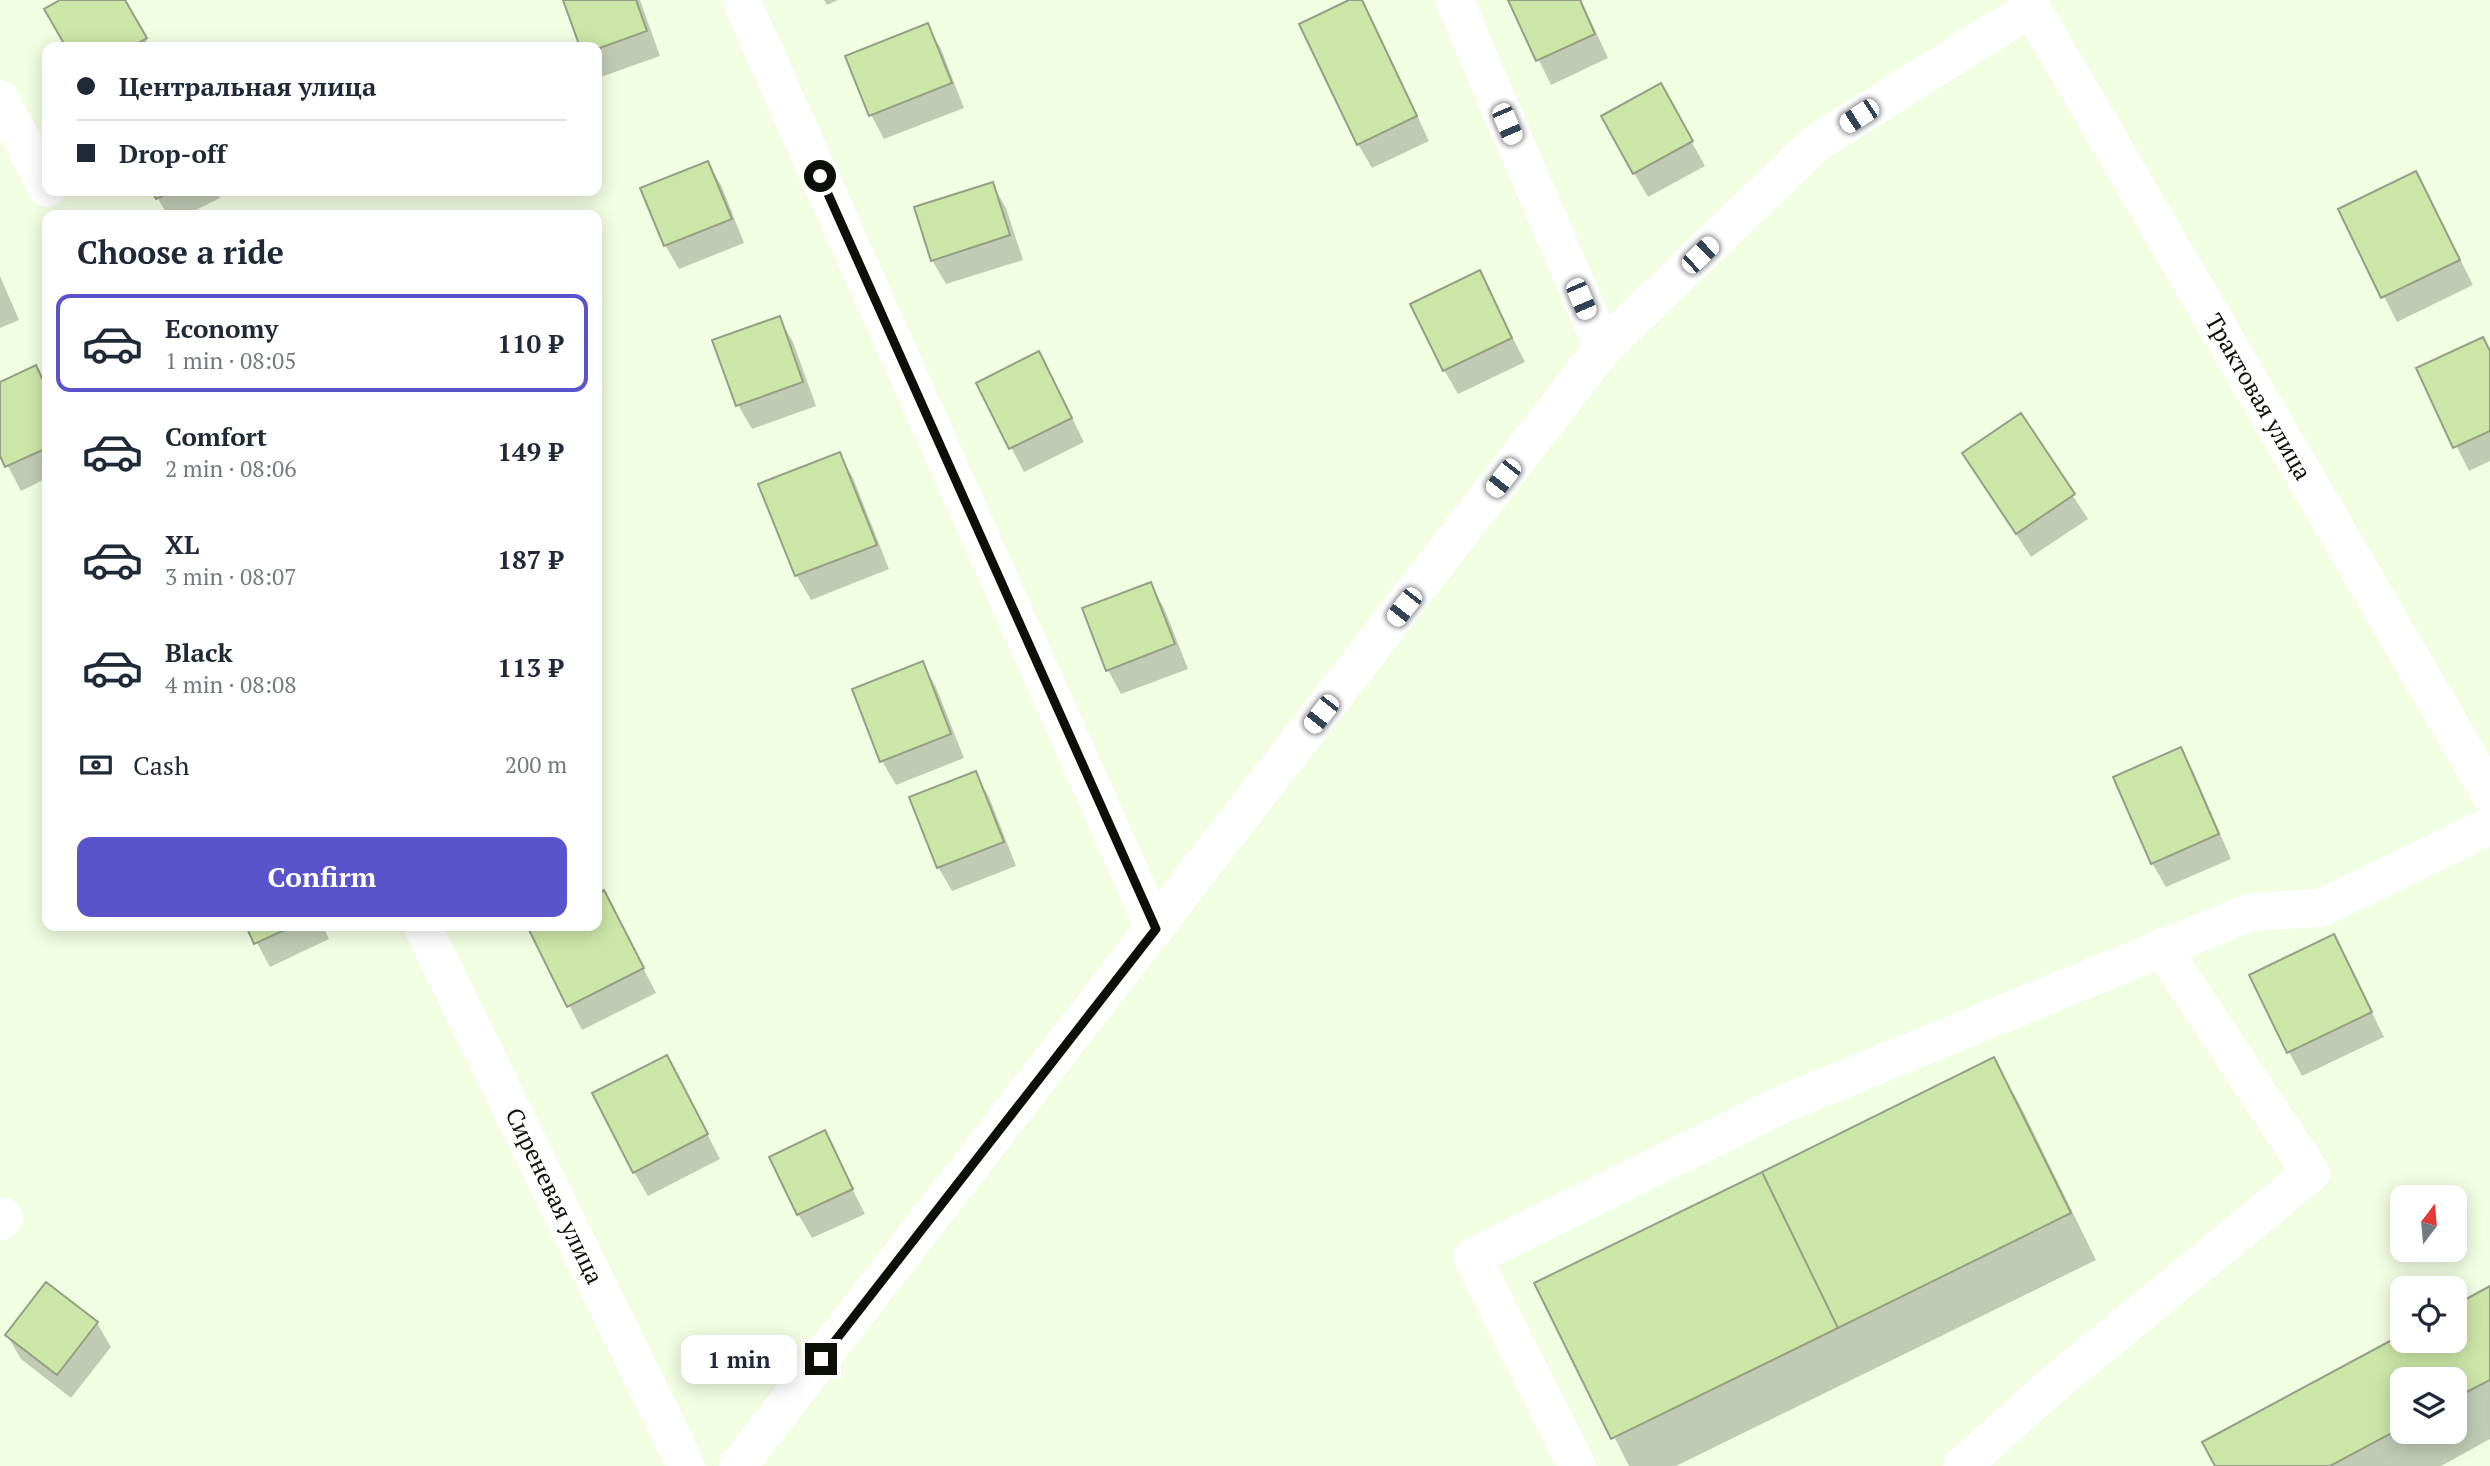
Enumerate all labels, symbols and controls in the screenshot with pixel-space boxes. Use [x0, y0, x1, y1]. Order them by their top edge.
text: Центральная улица [119, 69, 376, 103]
car [1836, 96, 1883, 136]
car [1490, 101, 1525, 147]
text: Drop-off [119, 136, 226, 170]
route start [804, 160, 836, 192]
text: Choose a ride [77, 231, 284, 273]
car [1678, 233, 1723, 277]
car [1564, 276, 1599, 322]
street label: Трактовая улица [2198, 307, 2320, 486]
text: Economy [165, 311, 278, 345]
icon: car [81, 312, 144, 375]
text: 110 ₽ [497, 326, 563, 360]
text: 1 min · 08:05 [165, 345, 297, 376]
text: Comfort [165, 419, 267, 453]
icon: car [81, 420, 144, 483]
text: 149 ₽ [497, 434, 563, 468]
text: 2 min · 08:06 [165, 453, 297, 484]
car [1482, 455, 1525, 501]
text: XL [165, 527, 199, 561]
icon: car [81, 528, 144, 591]
text: 187 ₽ [497, 542, 563, 576]
text: 3 min · 08:07 [165, 561, 297, 592]
car [1383, 584, 1426, 630]
text: Black [165, 635, 233, 669]
icon: car [81, 636, 144, 699]
text: 113 ₽ [497, 650, 563, 684]
text: 4 min · 08:08 [165, 669, 297, 700]
car [1300, 691, 1343, 737]
icon: cash [77, 746, 115, 784]
text: Cash [133, 748, 189, 782]
text: 200 m [505, 749, 567, 780]
button: Confirm [77, 837, 567, 917]
street label: Сиреневая улица [498, 1102, 611, 1289]
north arrow [2390, 1185, 2468, 1262]
map controls [2390, 1185, 2467, 1444]
button: locate [2390, 1276, 2467, 1353]
callout: 1 min [681, 1334, 796, 1384]
route end [805, 1343, 837, 1375]
text: 1 min [708, 1344, 770, 1375]
button: layers [2390, 1367, 2467, 1444]

